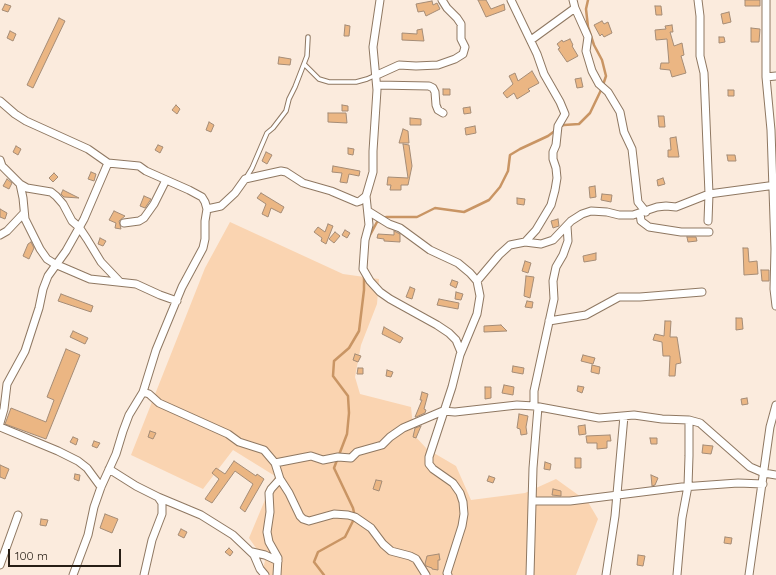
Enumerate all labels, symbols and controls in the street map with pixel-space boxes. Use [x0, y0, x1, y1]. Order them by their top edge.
scale bar [10, 541, 123, 567]
text: 100 m [15, 548, 48, 563]

